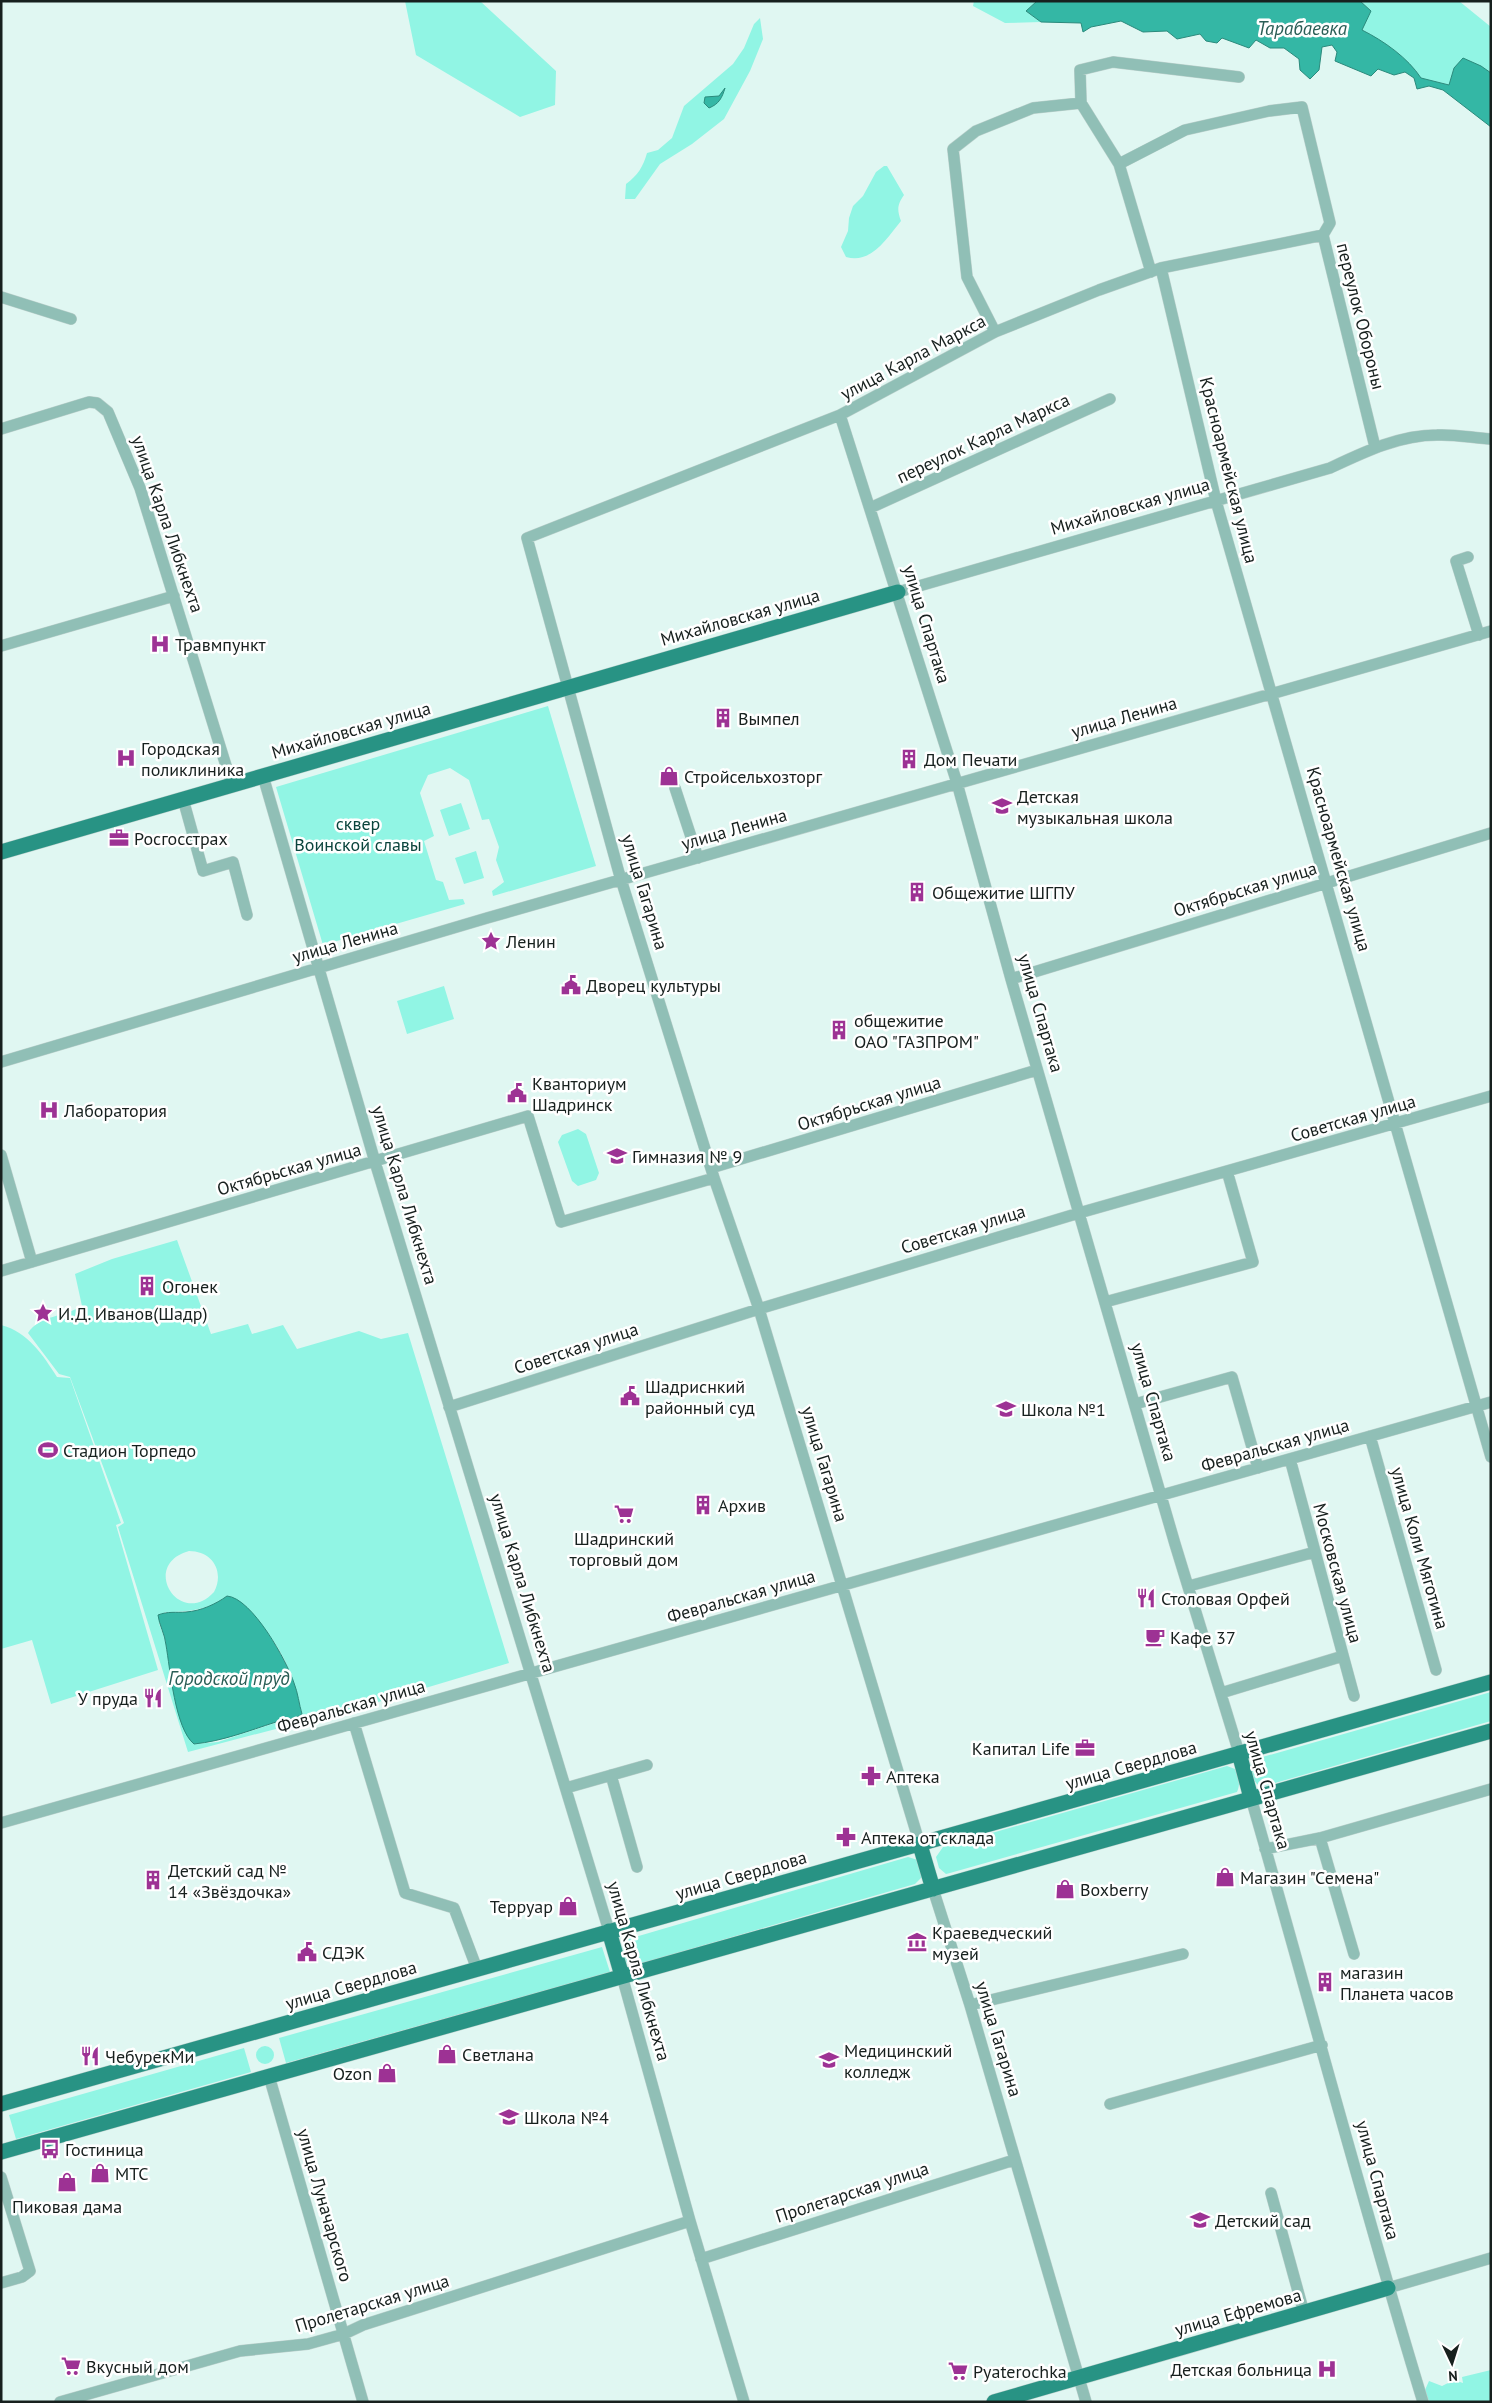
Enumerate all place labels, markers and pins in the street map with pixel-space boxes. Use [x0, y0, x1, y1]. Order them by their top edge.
hospital icon: Травмпункт [149, 633, 171, 655]
place label: Травмпункт [175, 633, 267, 656]
building icon: Вымпел [712, 707, 734, 729]
place label: Вымпел [738, 707, 799, 730]
place label: Городская поликлиника [141, 737, 244, 781]
hospital icon: Городская поликлиника [115, 747, 137, 769]
building icon: Дом Печати [898, 748, 920, 770]
place label: Дом Печати [924, 748, 1017, 771]
shop icon: Стройсельхозторг [658, 765, 680, 787]
place label: Стройсельхозторг [684, 765, 823, 788]
place label: Детская музыкальная школа [1017, 785, 1173, 829]
school or university icon: Детская музыкальная школа [991, 795, 1013, 817]
office icon: Росгосстрах [108, 827, 130, 849]
place label: Росгосстрах [134, 827, 228, 850]
building icon: Общежитие ШГПУ [906, 881, 928, 903]
place label: Общежитие ШГПУ [932, 881, 1075, 904]
place icon: Ленин [480, 930, 502, 952]
place label: Ленин [505, 930, 556, 953]
public building icon: Дворец культуры [560, 974, 582, 996]
place label: Дворец культуры [586, 974, 721, 997]
place label: общежитие ОАО "ГАЗПРОМ" [854, 1009, 979, 1053]
building icon: общежитие ОАО "ГАЗПРОМ" [828, 1019, 850, 1041]
place label: Кванториум Шадринск [532, 1072, 627, 1116]
public building icon: Кванториум Шадринск [506, 1082, 528, 1104]
hospital icon: Лаборатория [38, 1099, 60, 1121]
place label: Лаборатория [63, 1099, 167, 1122]
school or university icon: Гимназия № 9 [606, 1145, 628, 1167]
place label: Гимназия № 9 [632, 1145, 742, 1168]
building icon: Огонек [136, 1275, 158, 1297]
place label: Огонек [162, 1275, 218, 1298]
place icon: И.Д. Иванов(Шадр) [32, 1302, 54, 1324]
place label: И.Д. Иванов(Шадр) [58, 1302, 207, 1325]
place label: Шадриснкий районный суд [645, 1375, 755, 1419]
public building icon: Шадриснкий районный суд [619, 1385, 641, 1407]
school or university icon: Школа №1 [995, 1398, 1017, 1420]
place label: Школа №1 [1021, 1398, 1106, 1421]
sports icon: Стадион Торпедо [37, 1439, 59, 1461]
place label: Стадион Торпедо [63, 1439, 196, 1462]
building icon: Архив [692, 1494, 714, 1516]
place label: Архив [718, 1494, 766, 1517]
supermarket icon: Шадринский торговый дом [613, 1503, 635, 1525]
place label: Шадринский торговый дом [570, 1527, 678, 1571]
restaurant icon: Столовая Орфей [1135, 1587, 1157, 1609]
place label: Столовая Орфей [1161, 1587, 1290, 1610]
cafe icon: Кафе 37 [1144, 1626, 1166, 1648]
place label: Кафе 37 [1170, 1626, 1236, 1649]
place label: У пруда [78, 1687, 138, 1710]
restaurant icon: У пруда [142, 1687, 164, 1709]
place label: Капитал Life [972, 1737, 1070, 1760]
office icon: Капитал Life [1074, 1737, 1096, 1759]
pharmacy icon: Аптека [860, 1765, 882, 1787]
place label: Аптека [886, 1765, 940, 1788]
pharmacy icon: Аптека от склада [835, 1826, 857, 1848]
place label: Аптека от склада [861, 1826, 994, 1849]
place label: Детский сад № 14 «Звёздочка» [168, 1859, 291, 1903]
shop icon: Магазин "Семена" [1214, 1866, 1236, 1888]
place label: Магазин "Семена" [1240, 1866, 1379, 1889]
building icon: Детский сад № 14 «Звёздочка» [142, 1869, 164, 1891]
shop icon: Boxberry [1054, 1878, 1076, 1900]
place label: Boxberry [1080, 1878, 1149, 1901]
place label: Терруар [490, 1895, 553, 1918]
shop icon: Терруар [557, 1895, 579, 1917]
place label: Краеведческий музей [932, 1921, 1052, 1965]
museum icon: Краеведческий музей [906, 1931, 928, 1953]
public building icon: СДЭК [296, 1941, 318, 1963]
place label: СДЭК [322, 1941, 365, 1964]
place label: магазин Планета часов [1340, 1961, 1454, 2005]
building icon: магазин Планета часов [1314, 1971, 1336, 1993]
place label: Медицинский колледж [844, 2039, 952, 2083]
shop icon: Светлана [436, 2043, 458, 2065]
place label: Светлана [462, 2043, 534, 2066]
restaurant icon: ЧебурекМи [79, 2045, 101, 2067]
place label: ЧебурекМи [105, 2045, 194, 2068]
school or university icon: Медицинский колледж [818, 2049, 840, 2071]
place label: Ozon [333, 2062, 372, 2085]
shop icon: Ozon [376, 2062, 398, 2084]
school or university icon: Школа №4 [498, 2106, 520, 2128]
place label: Школа №4 [524, 2106, 609, 2129]
bus stop icon: Гостиница [39, 2138, 61, 2160]
place label: Гостиница [65, 2138, 144, 2161]
shop icon: МТС [89, 2162, 111, 2184]
place label: МТС [115, 2162, 149, 2185]
shop icon: Пиковая дама [56, 2171, 78, 2193]
place label: Пиковая дама [12, 2195, 122, 2218]
school or university icon: Детский сад [1189, 2209, 1211, 2231]
place label: Детский сад [1215, 2209, 1311, 2232]
supermarket icon: Вкусный дом [60, 2355, 82, 2377]
place label: Вкусный дом [86, 2355, 189, 2378]
place label: Детская больница [1170, 2358, 1312, 2381]
hospital icon: Детская больница [1316, 2358, 1338, 2380]
supermarket icon: Pyaterochka [947, 2360, 969, 2382]
place label: Pyaterochka [973, 2360, 1067, 2383]

